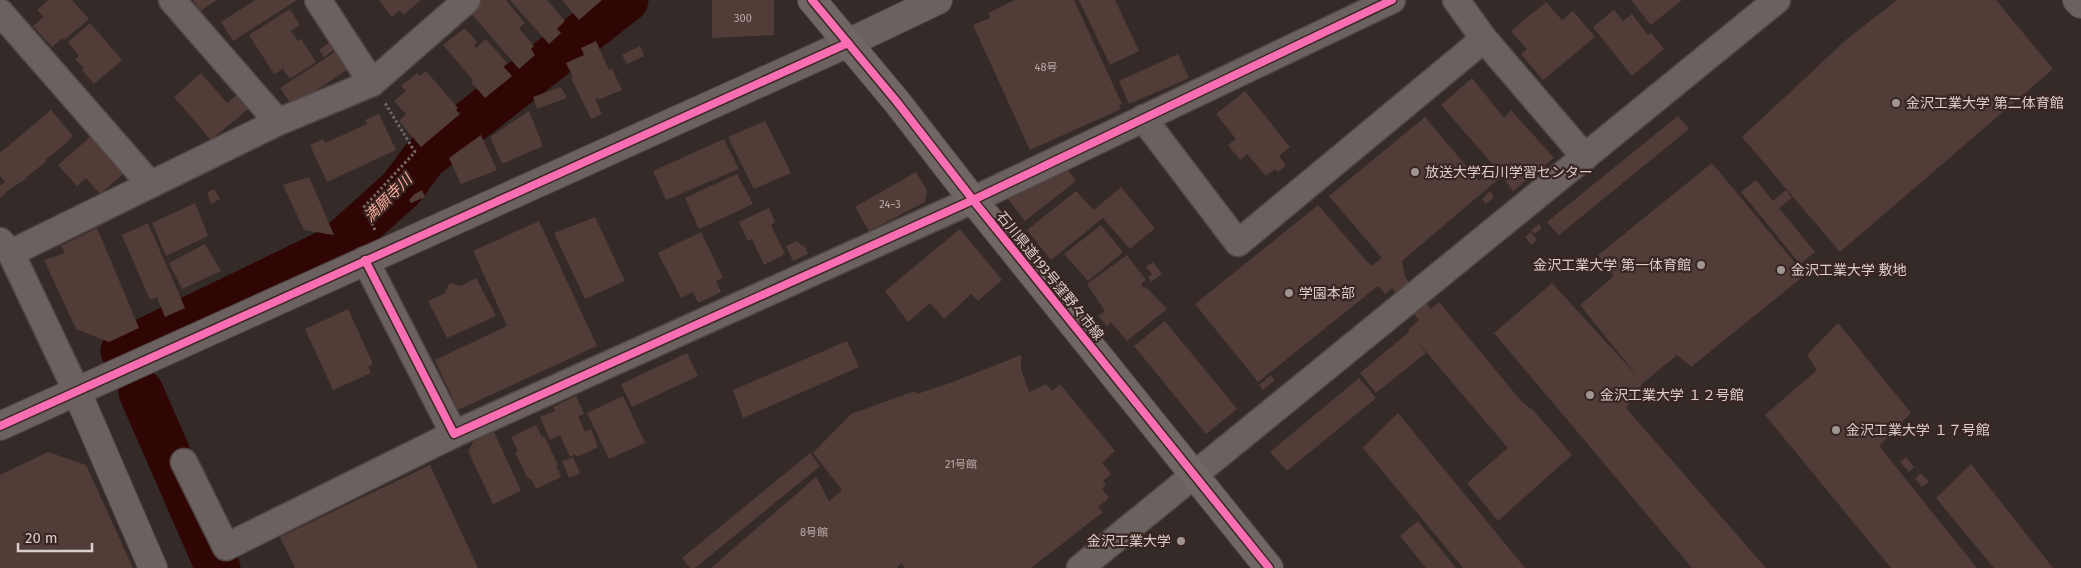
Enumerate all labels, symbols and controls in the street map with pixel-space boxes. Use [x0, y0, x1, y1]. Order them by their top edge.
house number: 300 [734, 12, 752, 25]
house number: 48号 [1035, 61, 1057, 74]
place label: 金沢工業大学 第二体育館 [1906, 95, 2064, 112]
marker: 金沢工業大学 第二体育館 [1890, 97, 1902, 109]
place label: 放送大学石川学習センター [1425, 164, 1593, 181]
marker: 放送大学石川学習センター [1409, 166, 1421, 178]
water label: 満願寺川 [360, 169, 417, 226]
house number: 24−3 [879, 198, 901, 211]
street label: 石川県道193号窪野々市線 [993, 208, 1107, 344]
place label: 金沢工業大学 第一体育館 [1533, 257, 1691, 274]
marker: 金沢工業大学 第一体育館 [1695, 259, 1707, 271]
place label: 金沢工業大学 敷地 [1791, 262, 1907, 279]
marker: 金沢工業大学 敷地 [1775, 264, 1787, 276]
place label: 学園本部 [1299, 285, 1355, 302]
marker: 学園本部 [1283, 287, 1295, 299]
place label: 金沢工業大学 １２号館 [1600, 387, 1744, 404]
marker: 金沢工業大学 １２号館 [1584, 389, 1596, 401]
place label: 金沢工業大学 １７号館 [1846, 422, 1990, 439]
marker: 金沢工業大学 １７号館 [1830, 424, 1842, 436]
house number: 21号館 [945, 458, 977, 471]
scale bar [18, 520, 91, 552]
house number: 8号館 [800, 526, 828, 539]
text: 20 m [25, 529, 58, 547]
place label: 金沢工業大学 [1087, 533, 1171, 550]
marker: 金沢工業大学 [1175, 535, 1187, 547]

